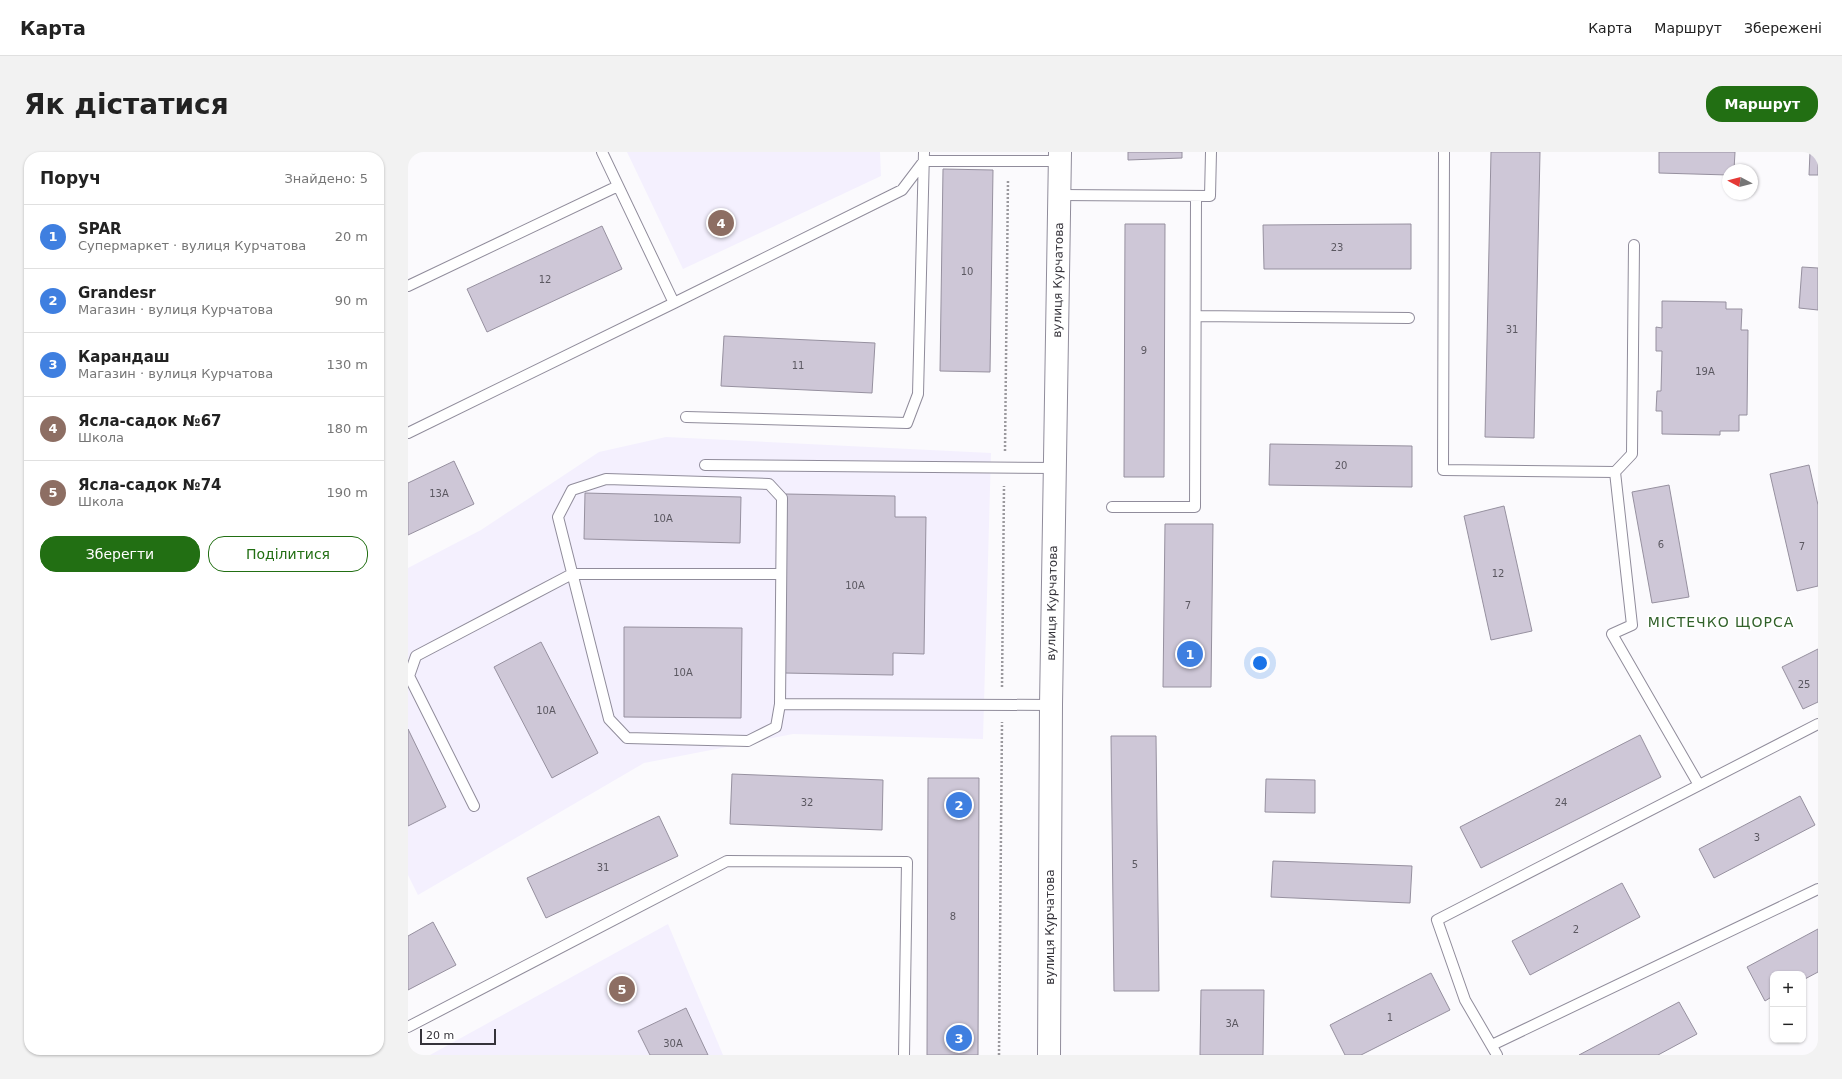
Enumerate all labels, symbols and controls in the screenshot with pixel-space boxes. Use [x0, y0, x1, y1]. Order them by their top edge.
text: Карта [20, 17, 86, 39]
text: Карта [1588, 20, 1632, 36]
text: Маршрут [1654, 20, 1722, 36]
text: Збережені [1744, 20, 1822, 36]
button: Маршрут [1706, 86, 1818, 122]
text: Як дістатися [24, 88, 229, 121]
north arrow [1722, 164, 1758, 200]
text: Поруч [40, 168, 101, 188]
text: Знайдено: 5 [285, 171, 368, 186]
pin: 4 [708, 208, 734, 238]
text: SPAR [78, 220, 122, 238]
street label: вулиця Курчатова [1050, 222, 1066, 338]
text: 1 [48, 229, 58, 244]
text: 20 m [335, 229, 368, 244]
text: Супермаркет · вулиця Курчатова [78, 238, 306, 253]
house number: 23 [1331, 242, 1343, 253]
house number: 10 [961, 266, 973, 277]
house number: 12 [539, 274, 551, 285]
text: Grandesr [78, 284, 156, 302]
text: 2 [48, 293, 58, 308]
text: 90 m [335, 293, 368, 308]
text: Магазин · вулиця Курчатова [78, 302, 273, 317]
house number: 31 [1506, 324, 1518, 335]
house number: 9 [1141, 345, 1147, 356]
text: Карандаш [78, 348, 170, 366]
text: 3 [48, 357, 58, 372]
text: 130 m [326, 357, 368, 372]
house number: 11 [792, 360, 804, 371]
text: Магазин · вулиця Курчатова [78, 366, 273, 381]
house number: 19А [1695, 366, 1715, 377]
text: Ясла-садок №67 [78, 412, 222, 430]
text: 4 [48, 421, 58, 436]
text: 180 m [326, 421, 368, 436]
text: Школа [78, 430, 124, 445]
house number: 20 [1335, 460, 1347, 471]
text: Ясла-садок №74 [78, 476, 222, 494]
text: 5 [48, 485, 58, 500]
text: 190 m [326, 485, 368, 500]
house number: 13А [429, 488, 449, 499]
text: Школа [78, 494, 124, 509]
house number: 10А [653, 513, 673, 524]
button: Зберегти [40, 536, 200, 572]
button: Поділитися [208, 536, 368, 572]
house number: 6 [1658, 539, 1664, 550]
house number: 7 [1799, 541, 1805, 552]
street label: вулиця Курчатова [1044, 545, 1060, 661]
house number: 12 [1492, 568, 1504, 579]
house number: 10А [845, 580, 865, 591]
house number: 7 [1185, 600, 1191, 611]
district label: МІСТЕЧКО ЩОРСА [1648, 614, 1794, 630]
pin: 1 [1177, 639, 1203, 669]
your location [1250, 653, 1270, 673]
house number: 10А [673, 667, 693, 678]
house number: 25 [1798, 679, 1810, 690]
house number: 10А [536, 705, 556, 716]
pin: 2 [946, 790, 972, 820]
house number: 32 [801, 797, 813, 808]
house number: 24 [1555, 797, 1567, 808]
house number: 3 [1754, 832, 1760, 843]
house number: 5 [1132, 859, 1138, 870]
house number: 31 [597, 862, 609, 873]
street label: вулиця Курчатова [1043, 869, 1057, 985]
house number: 8 [950, 911, 956, 922]
house number: 2 [1573, 924, 1579, 935]
map controls [1770, 971, 1806, 1043]
button: + [1770, 971, 1806, 1007]
pin: 5 [609, 974, 635, 1004]
button: − [1770, 1007, 1806, 1043]
house number: 1 [1387, 1012, 1393, 1023]
house number: 3А [1225, 1018, 1239, 1029]
pin: 3 [946, 1023, 972, 1053]
scale bar [420, 1027, 496, 1046]
text: 20 m [426, 1029, 454, 1042]
house number: 30А [663, 1038, 683, 1049]

